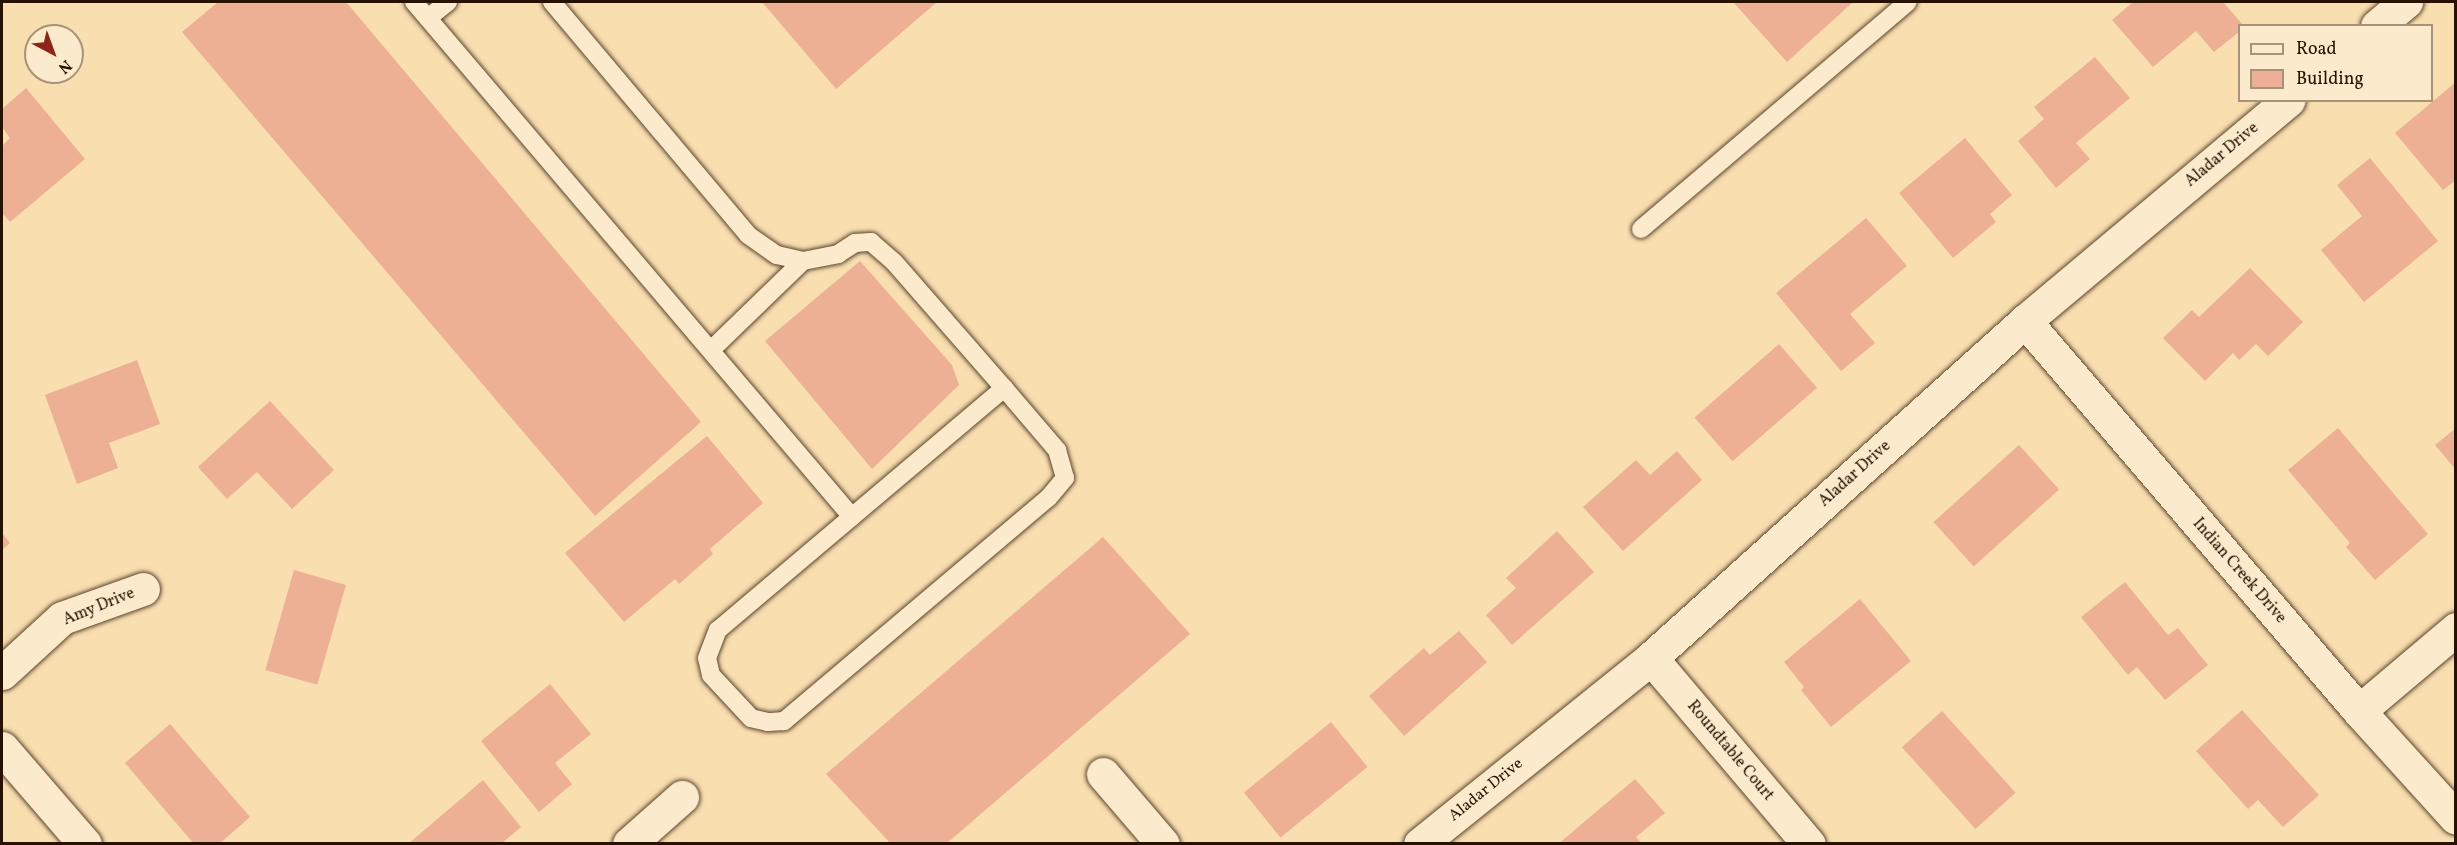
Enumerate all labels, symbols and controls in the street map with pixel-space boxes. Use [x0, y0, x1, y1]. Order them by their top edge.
north arrow [24, 24, 84, 84]
legend [2238, 24, 2433, 102]
text: Road [2296, 37, 2337, 62]
text: N [53, 54, 76, 78]
text: Building [2296, 67, 2364, 92]
street label: Aladar Drive [2181, 119, 2263, 191]
street label: Aladar Drive [1815, 437, 1895, 511]
street label: Indian Creek Drive [2188, 514, 2290, 628]
street label: Amy Drive [60, 584, 138, 630]
street label: Roundtable Court [1683, 697, 1777, 805]
street label: Aladar Drive [1445, 754, 1527, 826]

